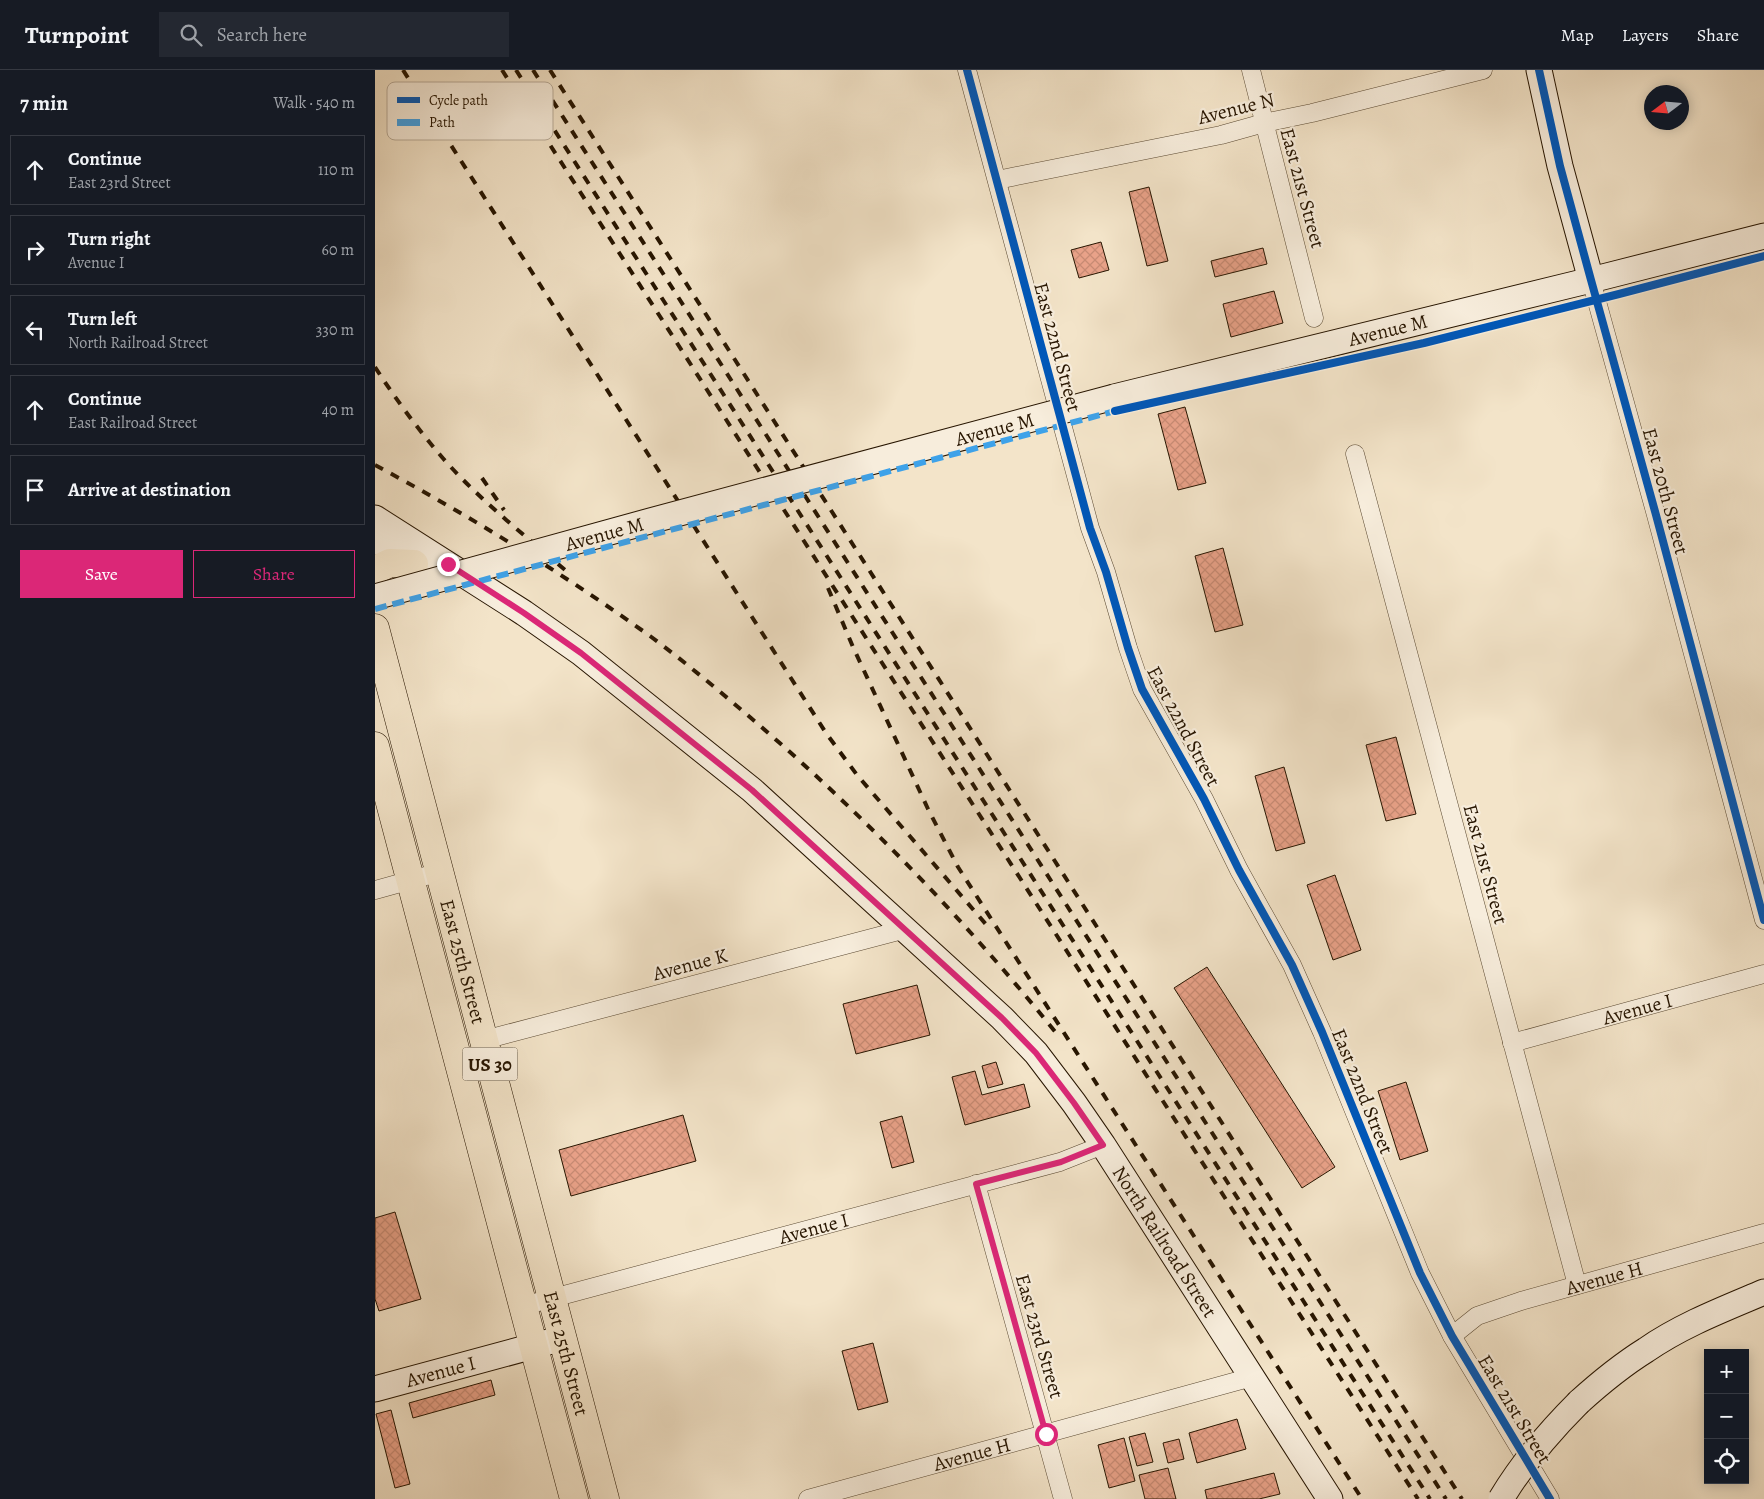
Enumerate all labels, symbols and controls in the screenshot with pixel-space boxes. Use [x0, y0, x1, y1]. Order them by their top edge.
search box [159, 12, 509, 57]
text: Turnpoint [25, 19, 129, 51]
icon: search [177, 21, 205, 49]
text: Search here [217, 22, 307, 48]
text: Map [1561, 23, 1594, 47]
text: Layers [1622, 23, 1669, 47]
text: Share [1697, 23, 1739, 47]
legend [387, 82, 553, 140]
north arrow [1644, 85, 1689, 130]
street label: Avenue N [1194, 86, 1277, 131]
text: 7 min [20, 89, 68, 117]
text: Cycle path [429, 91, 489, 110]
text: Walk · 540 m [273, 92, 355, 114]
text: Path [429, 113, 456, 132]
street label: East 21st Street [1273, 125, 1332, 252]
text: Continue [68, 146, 142, 172]
icon: ahead [21, 156, 49, 184]
text: 110 m [318, 159, 354, 181]
text: East 23rd Street [68, 172, 171, 194]
text: Turn right [68, 226, 150, 252]
icon: right [21, 236, 49, 264]
text: 60 m [322, 239, 354, 261]
text: Avenue I [68, 252, 125, 274]
street label: East 22nd Street [1027, 279, 1088, 415]
text: Turn left [68, 306, 137, 332]
street label: Avenue M [1345, 308, 1430, 353]
icon: left [21, 316, 49, 344]
text: 330 m [316, 319, 354, 341]
text: North Railroad Street [68, 332, 208, 354]
text: Continue [68, 386, 142, 412]
icon: ahead [21, 396, 49, 424]
text: 40 m [322, 399, 354, 421]
street label: Avenue M [951, 406, 1037, 453]
text: East Railroad Street [68, 412, 197, 434]
street label: East 20th Street [1636, 425, 1695, 558]
icon: arrive [21, 476, 49, 504]
text: Arrive at destination [68, 477, 231, 503]
street label: Avenue M [561, 510, 647, 558]
button: Save [20, 550, 183, 598]
button: Share [193, 550, 355, 598]
route end [437, 553, 460, 576]
street label: East 22nd Street [1140, 661, 1227, 792]
street label: East 21st Street [1456, 801, 1515, 928]
street label: East 25th Street [433, 896, 492, 1027]
street label: Avenue K [649, 941, 731, 988]
street label: Avenue I [1599, 987, 1675, 1032]
street label: East 22nd Street [1325, 1024, 1400, 1158]
road number: US 30 [463, 1048, 517, 1081]
street label: North Railroad Street [1106, 1161, 1223, 1323]
street label: Avenue I [775, 1206, 852, 1251]
street label: Avenue H [1562, 1255, 1646, 1302]
street label: East 23rd Street [1009, 1271, 1070, 1402]
street label: East 25th Street [537, 1288, 595, 1419]
street label: Avenue I [402, 1349, 478, 1394]
street label: East 21st Street [1471, 1349, 1558, 1469]
map controls [1704, 1349, 1749, 1484]
button: + [1704, 1349, 1749, 1394]
button: − [1704, 1394, 1749, 1439]
route start [1035, 1423, 1058, 1446]
street label: Avenue H [930, 1431, 1014, 1478]
button: locate [1704, 1439, 1749, 1484]

